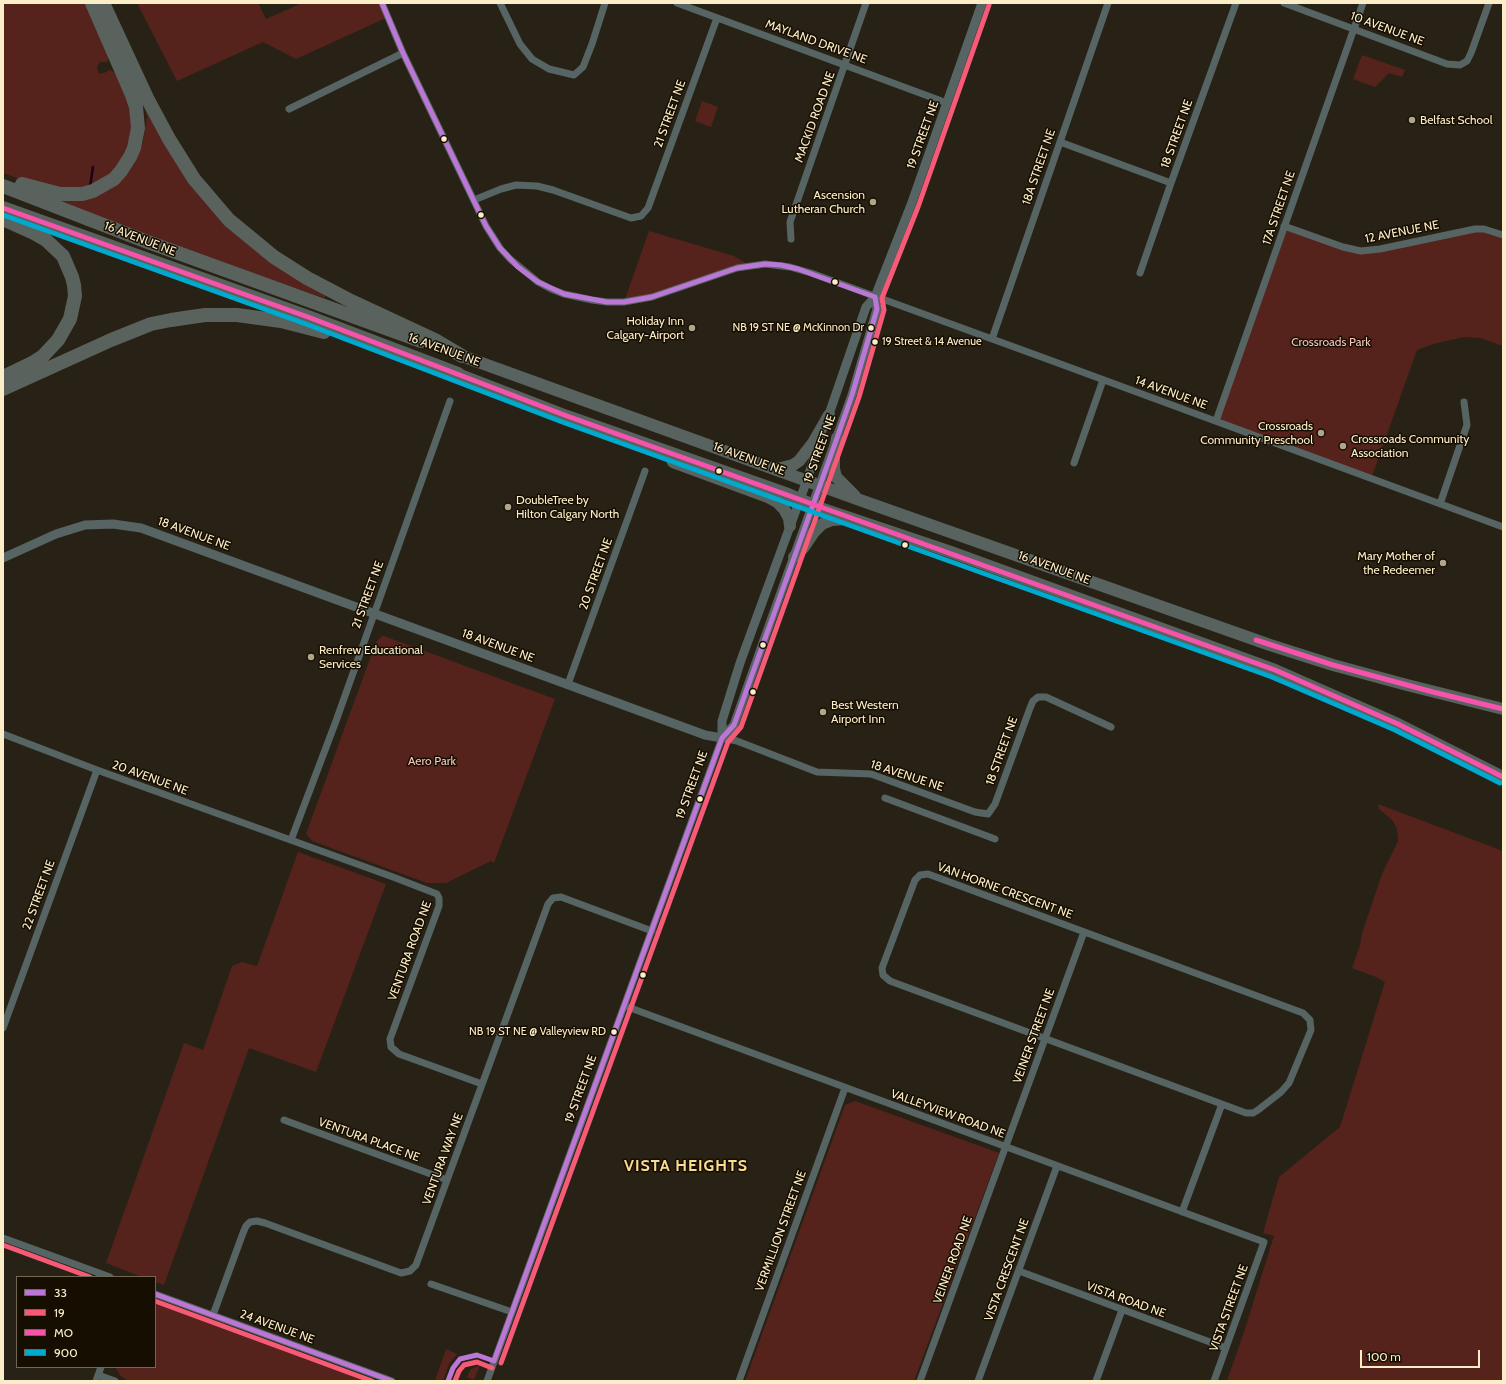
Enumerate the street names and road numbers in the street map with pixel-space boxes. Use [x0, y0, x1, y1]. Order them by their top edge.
street label: 10 AVENUE NE [1348, 9, 1426, 49]
street label: MAYLAND DRIVE NE [763, 17, 869, 67]
street label: MACKID ROAD NE [792, 69, 838, 165]
street label: 21 STREET NE [651, 78, 689, 150]
street label: 18 STREET NE [1158, 98, 1196, 170]
street label: 19 STREET NE [904, 99, 942, 171]
street label: 18A STREET NE [1019, 127, 1059, 207]
street label: 17A STREET NE [1260, 169, 1298, 247]
street label: 12 AVENUE NE [1364, 218, 1440, 246]
street label: 16 AVENUE NE [102, 219, 178, 259]
street label: 16 AVENUE NE [406, 330, 482, 370]
street label: 14 AVENUE NE [1133, 373, 1209, 413]
street label: 19 STREET NE [801, 413, 839, 485]
street label: 16 AVENUE NE [711, 439, 787, 479]
street label: 18 AVENUE NE [156, 514, 232, 554]
street label: 20 STREET NE [576, 536, 616, 612]
street label: 16 AVENUE NE [1016, 548, 1092, 588]
street label: 21 STREET NE [349, 559, 387, 631]
street label: 18 AVENUE NE [460, 626, 536, 666]
street label: 18 STREET NE [983, 715, 1021, 787]
street label: 19 STREET NE [673, 749, 711, 821]
street label: 18 AVENUE NE [869, 757, 945, 795]
street label: 20 AVENUE NE [110, 758, 190, 798]
street label: 22 STREET NE [20, 858, 58, 932]
street label: VAN HORNE CRESCENT NE [935, 860, 1075, 922]
street label: VENTURA ROAD NE [385, 899, 435, 1003]
street label: VEINER STREET NE [1010, 986, 1058, 1086]
street label: 19 STREET NE [562, 1053, 600, 1125]
street label: VALLEYVIEW ROAD NE [889, 1087, 1007, 1141]
street label: VENTURA WAY NE [420, 1111, 466, 1207]
street label: VENTURA PLACE NE [316, 1115, 422, 1165]
street label: VERMILLION STREET NE [752, 1169, 810, 1293]
street label: VEINER ROAD NE [930, 1214, 976, 1306]
street label: VISTA CRESCENT NE [982, 1217, 1032, 1323]
street label: VISTA STREET NE [1207, 1263, 1251, 1353]
street label: VISTA ROAD NE [1084, 1279, 1168, 1321]
street label: 24 AVENUE NE [238, 1307, 316, 1347]

